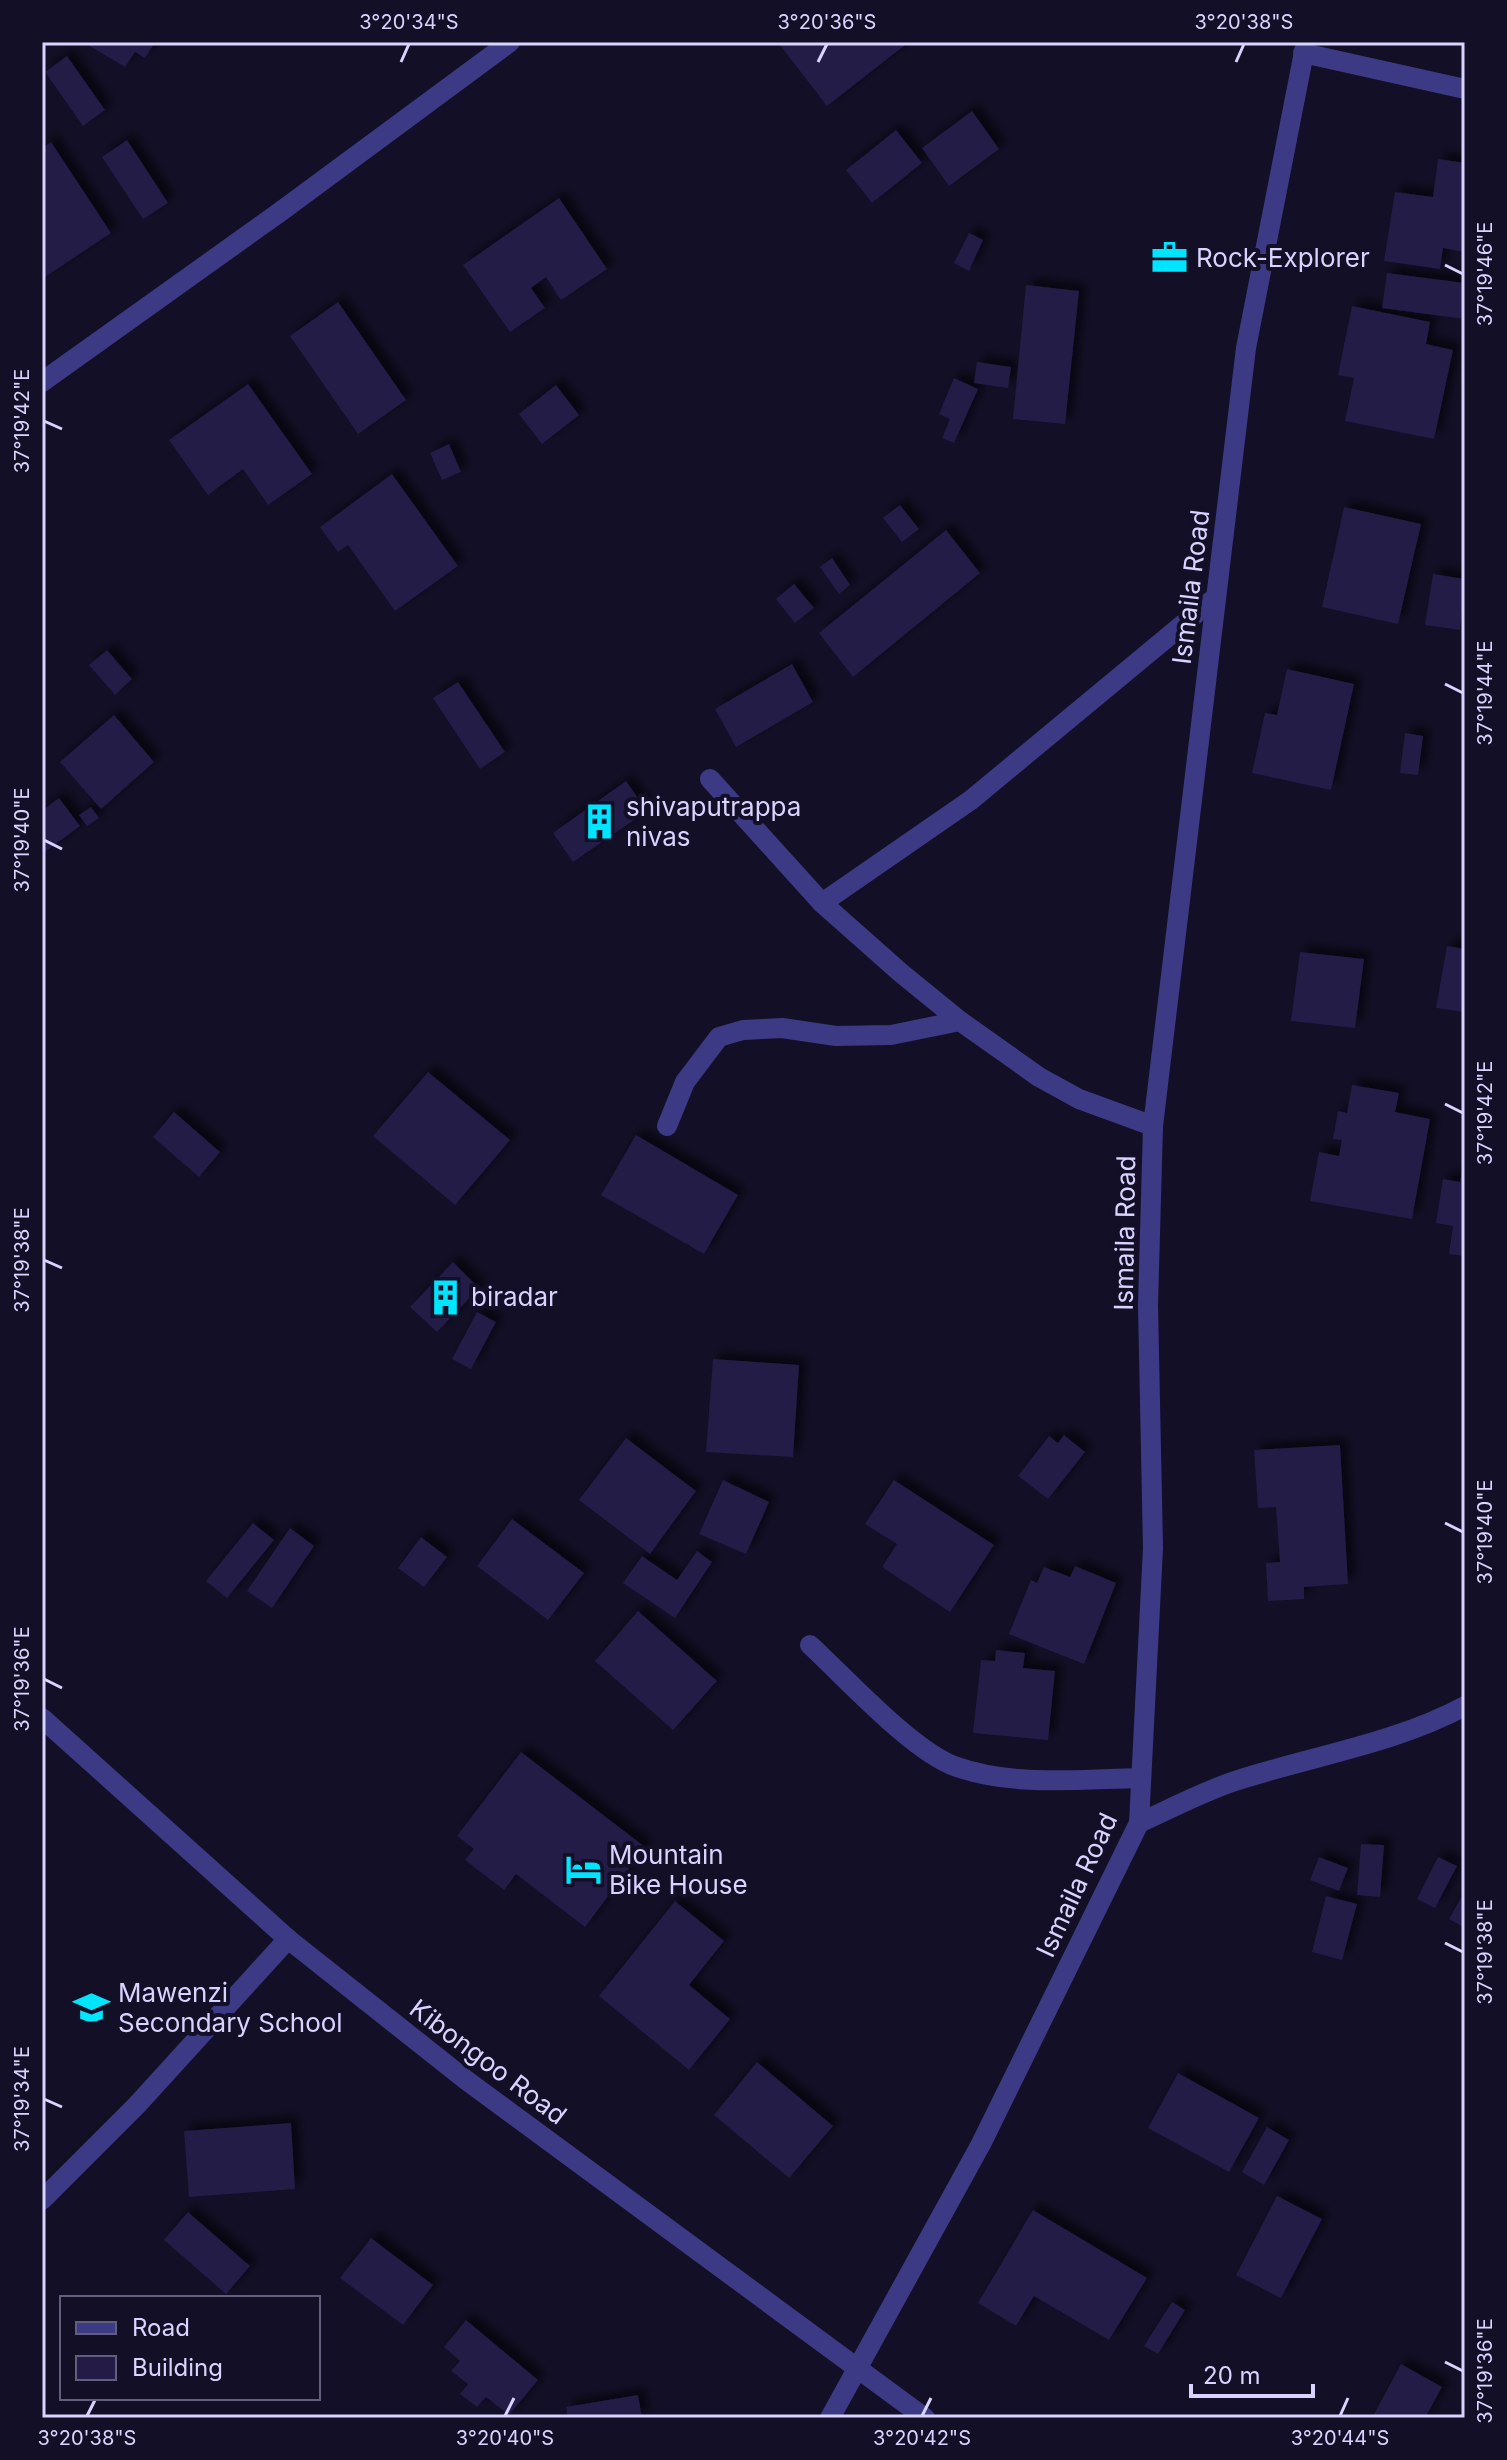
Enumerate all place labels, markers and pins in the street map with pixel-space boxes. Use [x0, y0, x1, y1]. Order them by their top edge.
office icon: Rock-Explorer [1151, 239, 1189, 277]
place label: Rock-Explorer [1196, 242, 1370, 273]
place label: shivaputrappa nivas [626, 791, 801, 852]
building icon: shivaputrappa nivas [581, 803, 619, 841]
building icon: biradar [426, 1278, 464, 1316]
place label: biradar [471, 1281, 558, 1312]
place label: Mountain Bike House [609, 1839, 748, 1900]
hotel icon: Mountain Bike House [564, 1851, 602, 1889]
place label: Mawenzi Secondary School [118, 1977, 343, 2038]
school or university icon: Mawenzi Secondary School [73, 1989, 111, 2027]

